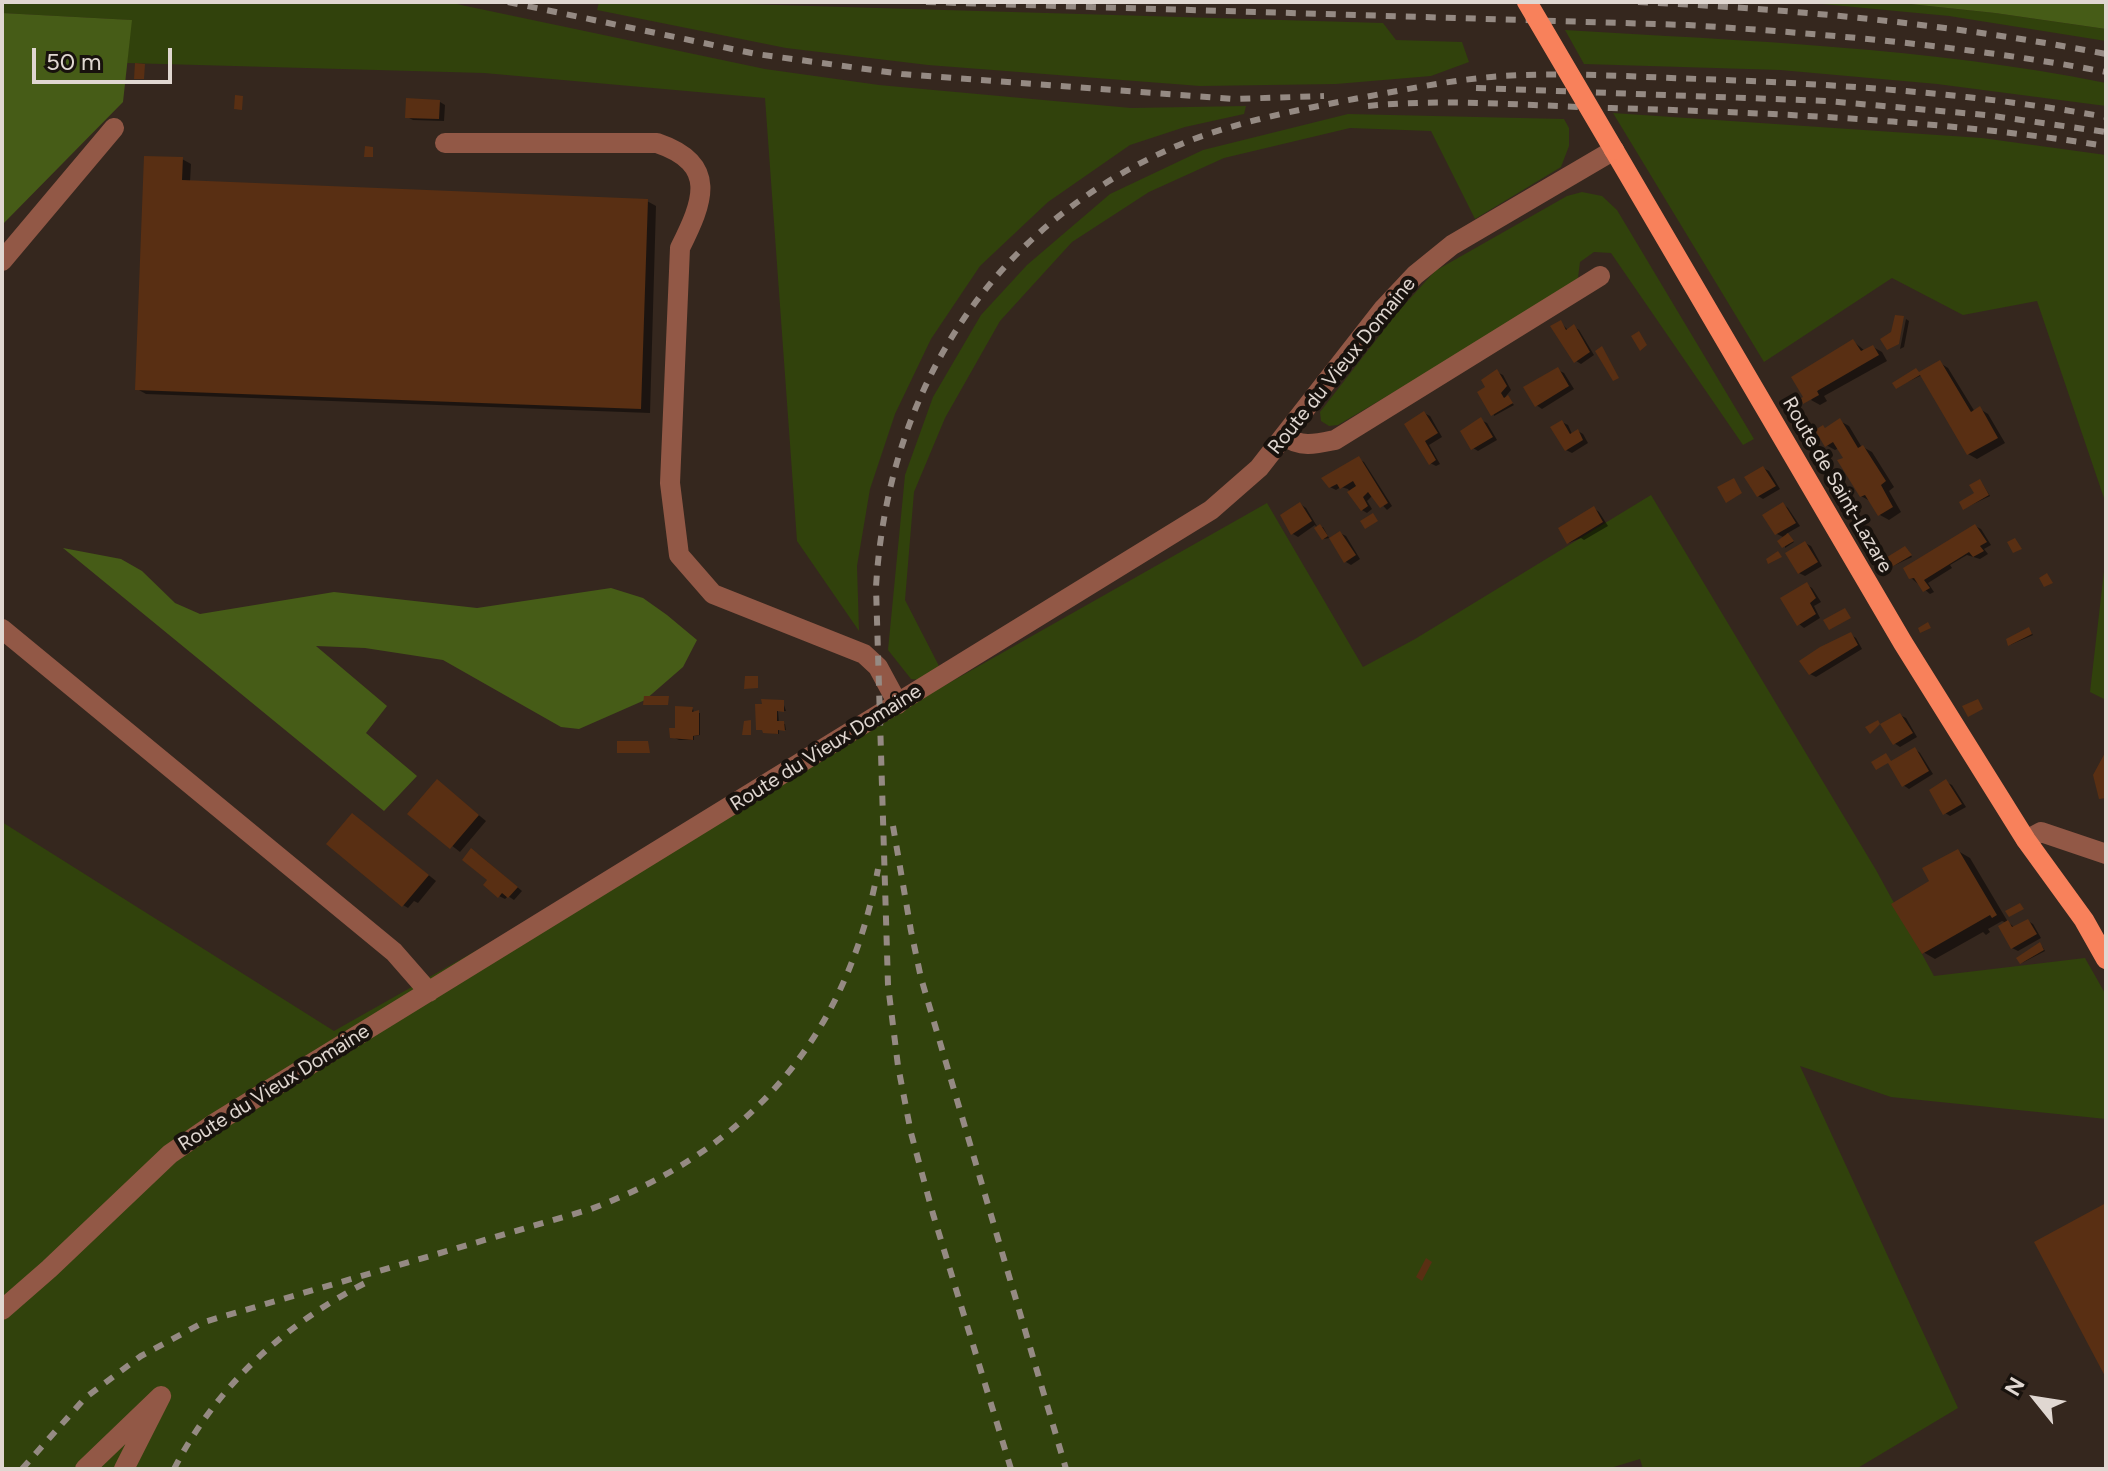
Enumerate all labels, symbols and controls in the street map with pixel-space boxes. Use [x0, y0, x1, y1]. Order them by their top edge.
scale bar [36, 32, 176, 82]
text: 50 m [46, 47, 102, 76]
street label: Route du Vieux Domaine [1263, 273, 1421, 459]
street label: Route de Saint-Lazare [1777, 393, 1897, 577]
street label: Route du Vieux Domaine [726, 679, 926, 817]
street label: Route du Vieux Domaine [174, 1019, 374, 1157]
north arrow [1996, 1359, 2076, 1439]
text: N [1999, 1373, 2031, 1401]

